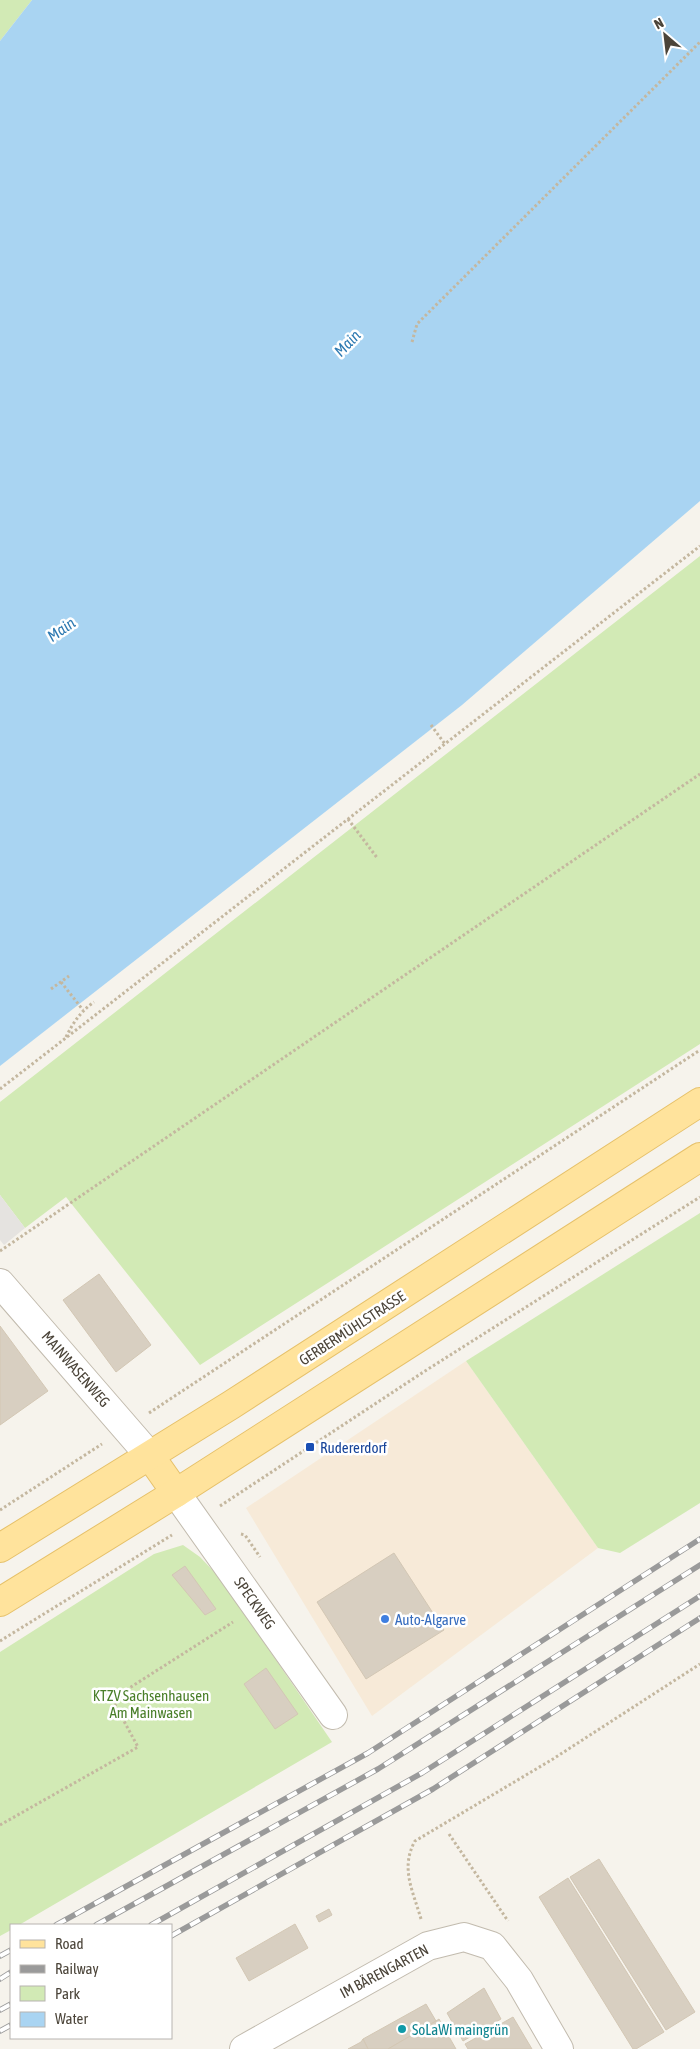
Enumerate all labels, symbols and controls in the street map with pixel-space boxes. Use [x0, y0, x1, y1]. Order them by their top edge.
north arrow [640, 10, 690, 60]
text: N [651, 15, 666, 33]
water label: Main [330, 326, 364, 360]
water label: Main [44, 613, 78, 645]
street label: GERBERMÜHLSTRASSE [296, 1287, 409, 1369]
street label: MAINWASENWEG [38, 1328, 114, 1410]
place label: Rudererdorf [320, 1439, 387, 1456]
marker: Rudererdorf [304, 1441, 316, 1453]
street label: SPECKWEG [231, 1574, 279, 1632]
place label: Auto-Algarve [395, 1611, 466, 1628]
marker: Auto-Algarve [379, 1613, 391, 1625]
park label: KTZV Sachsenhausen Am Mainwasen [93, 1687, 209, 1721]
legend [10, 1924, 172, 2039]
text: Road [55, 1935, 84, 1952]
street label: IM BÄRENGARTEN [337, 1941, 431, 2001]
text: Railway [55, 1960, 99, 1977]
text: Park [55, 1985, 80, 2002]
text: Water [55, 2010, 88, 2027]
place label: SoLaWi maingrün [412, 2021, 508, 2038]
marker: SoLaWi maingrün [396, 2023, 408, 2035]

